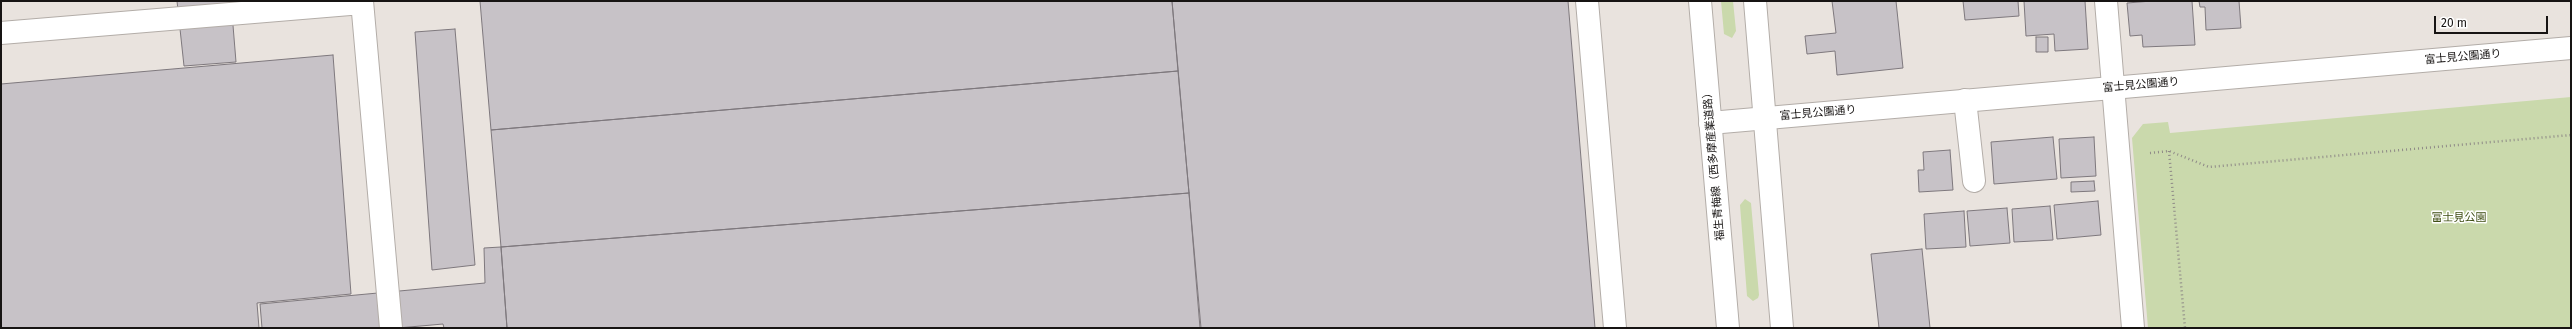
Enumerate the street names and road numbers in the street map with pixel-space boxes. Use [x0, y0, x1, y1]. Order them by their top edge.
street label: 富士見公園通り [2424, 47, 2502, 67]
street label: 富士見公園通り [2102, 75, 2180, 95]
street label: 福生青梅線（西多摩産業道路） [1701, 87, 1727, 241]
street label: 富士見公園通り [1779, 103, 1857, 123]

